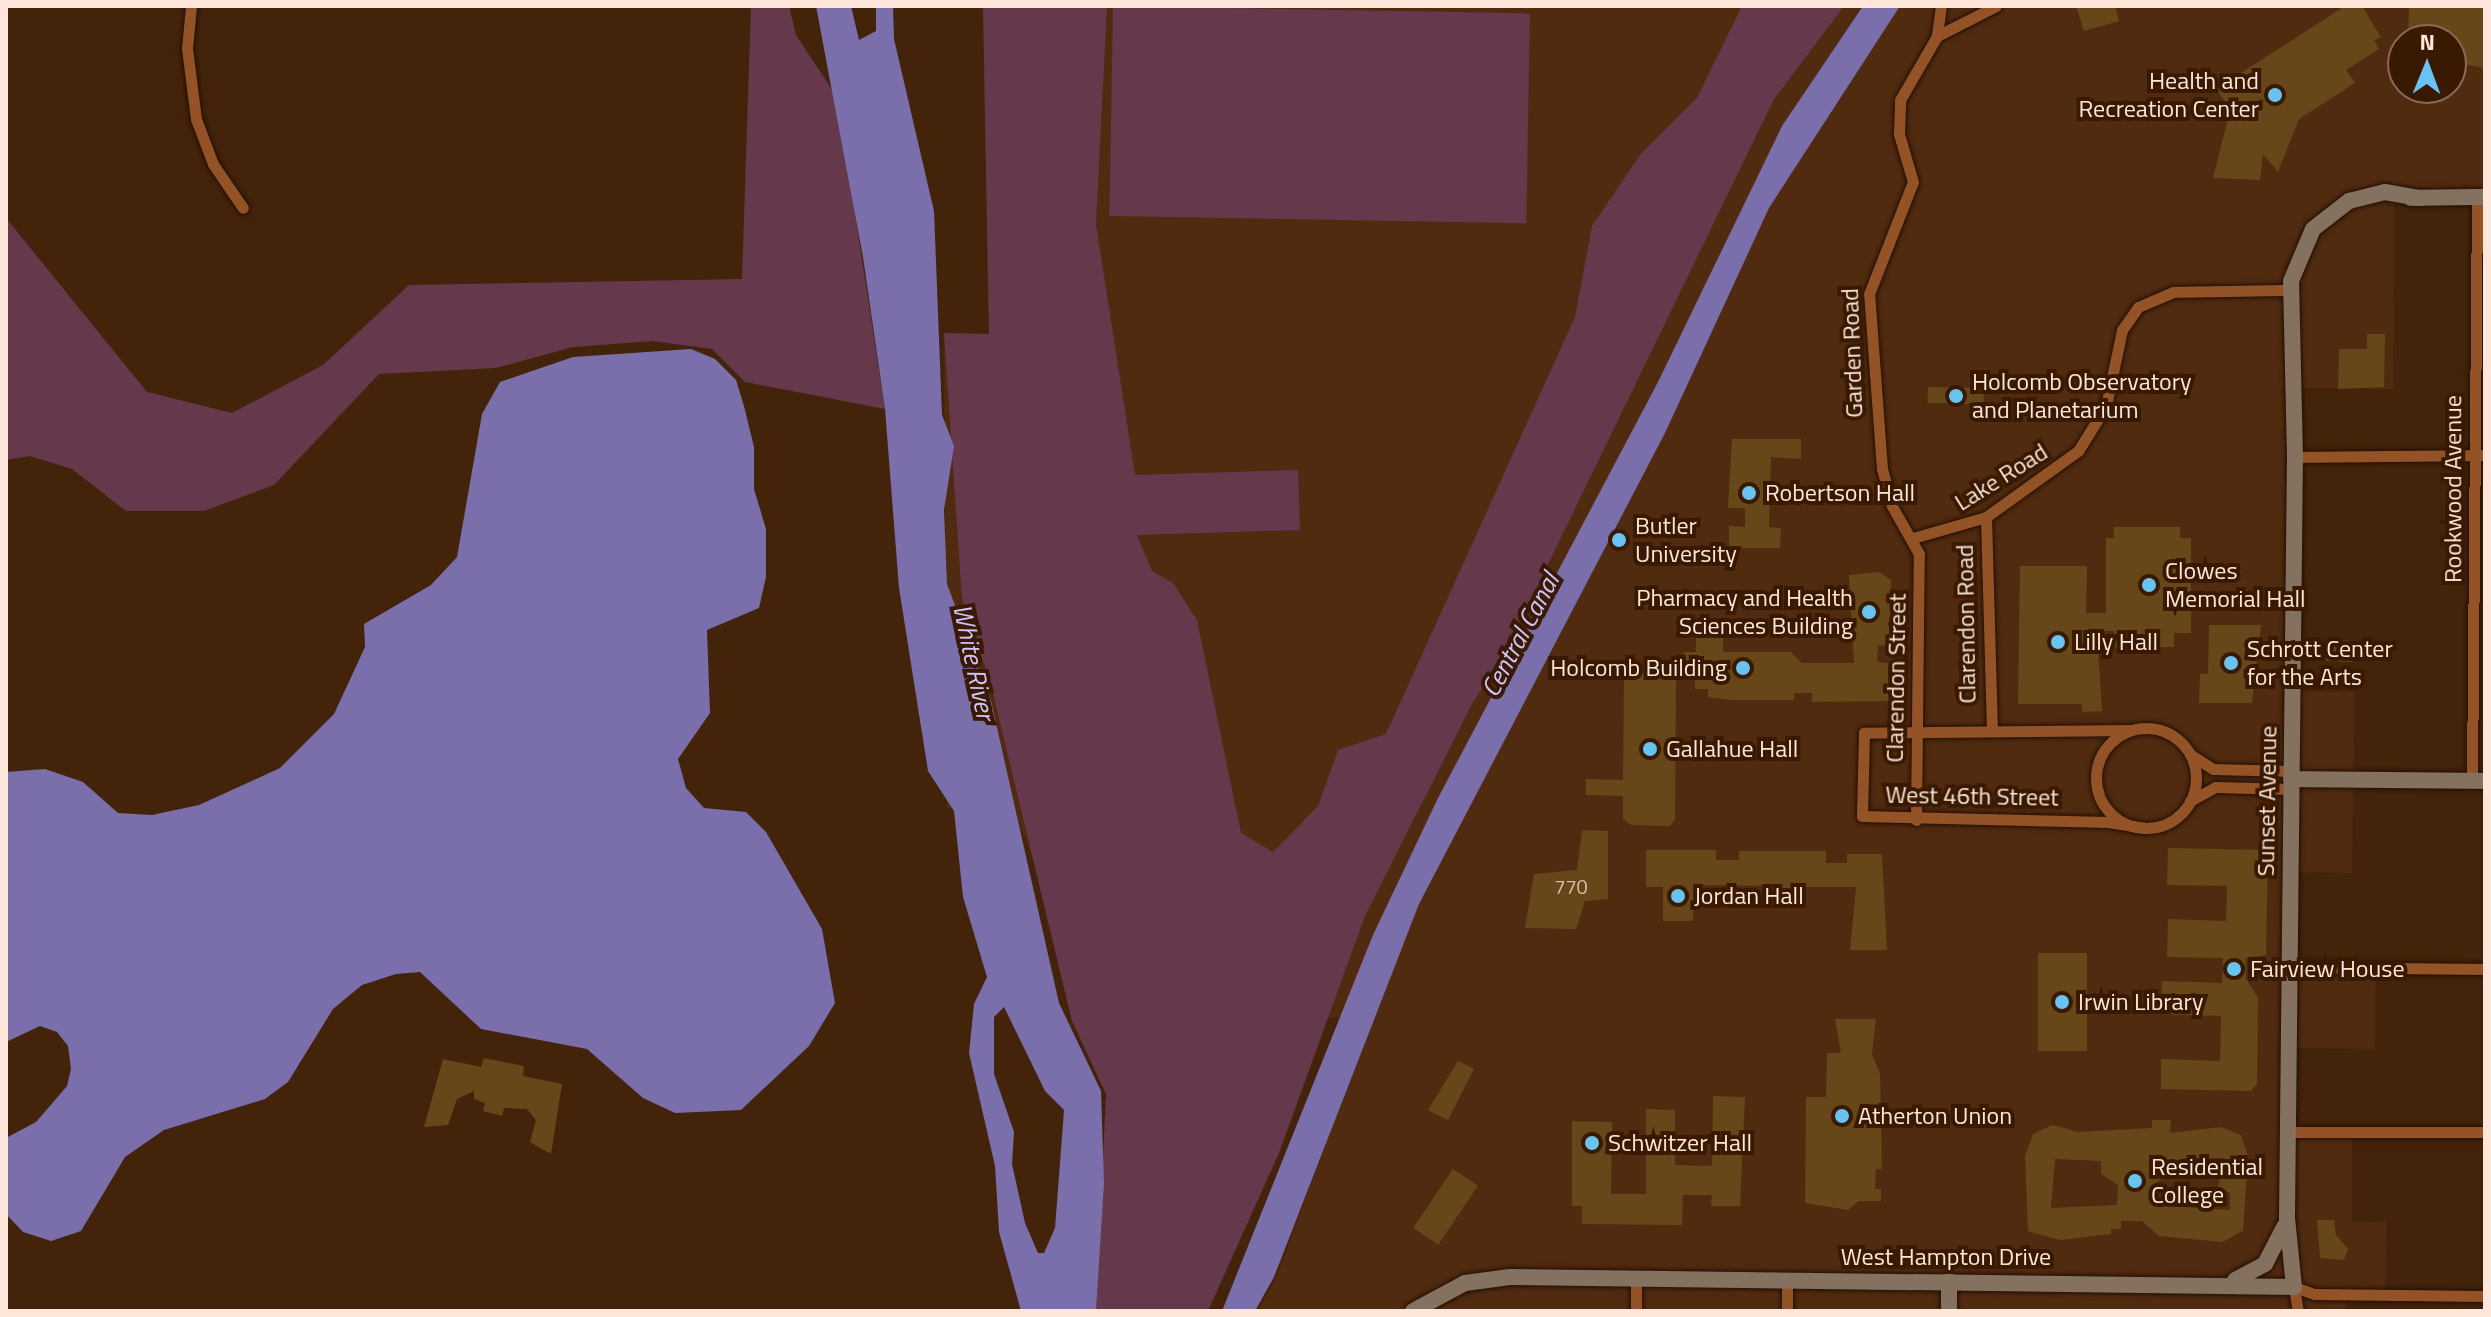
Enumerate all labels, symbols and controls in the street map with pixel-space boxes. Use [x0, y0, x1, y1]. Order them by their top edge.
north arrow [2387, 24, 2467, 104]
text: N [2419, 25, 2435, 59]
place label: Health and Recreation Center [2079, 67, 2259, 123]
marker: Health and Recreation Center [2266, 86, 2284, 104]
street label: Garden Road [1835, 288, 1869, 418]
place label: Holcomb Observatory and Planetarium [1972, 368, 2192, 424]
marker: Holcomb Observatory and Planetarium [1947, 387, 1965, 405]
street label: Rookwood Avenue [2439, 395, 2467, 583]
street label: Lake Road [1949, 437, 2053, 517]
place label: Robertson Hall [1765, 479, 1915, 507]
marker: Robertson Hall [1740, 484, 1758, 502]
place label: Butler University [1635, 512, 1737, 568]
marker: Butler University [1610, 531, 1628, 549]
street label: Clarendon Road [1950, 544, 1982, 704]
place label: Clowes Memorial Hall [2165, 557, 2306, 613]
water label: Central Canal [1474, 568, 1566, 702]
marker: Clowes Memorial Hall [2140, 576, 2158, 594]
place label: Pharmacy and Health Sciences Building [1636, 584, 1853, 640]
street label: Clarendon Street [1880, 593, 1912, 763]
water label: White River [947, 601, 1001, 723]
marker: Pharmacy and Health Sciences Building [1860, 603, 1878, 621]
place label: Lilly Hall [2074, 628, 2158, 656]
marker: Lilly Hall [2049, 633, 2067, 651]
place label: Schrott Center for the Arts [2247, 635, 2393, 691]
place label: Holcomb Building [1550, 654, 1727, 682]
marker: Schrott Center for the Arts [2222, 654, 2240, 672]
marker: Holcomb Building [1734, 659, 1752, 677]
street label: Sunset Avenue [2251, 725, 2283, 877]
place label: Gallahue Hall [1666, 735, 1798, 763]
marker: Gallahue Hall [1641, 740, 1659, 758]
street label: West 46th Street [1885, 780, 2059, 812]
house number: 770 [1554, 874, 1588, 898]
place label: Jordan Hall [1694, 882, 1804, 910]
marker: Jordan Hall [1669, 887, 1687, 905]
place label: Fairview House [2250, 955, 2405, 983]
marker: Fairview House [2225, 960, 2243, 978]
place label: Irwin Library [2078, 988, 2204, 1016]
marker: Irwin Library [2053, 993, 2071, 1011]
place label: Atherton Union [1858, 1102, 2012, 1130]
marker: Atherton Union [1833, 1107, 1851, 1125]
place label: Schwitzer Hall [1608, 1129, 1752, 1157]
marker: Schwitzer Hall [1583, 1134, 1601, 1152]
place label: Residential College [2151, 1153, 2263, 1209]
marker: Residential College [2126, 1172, 2144, 1190]
street label: West Hampton Drive [1841, 1243, 2051, 1271]

